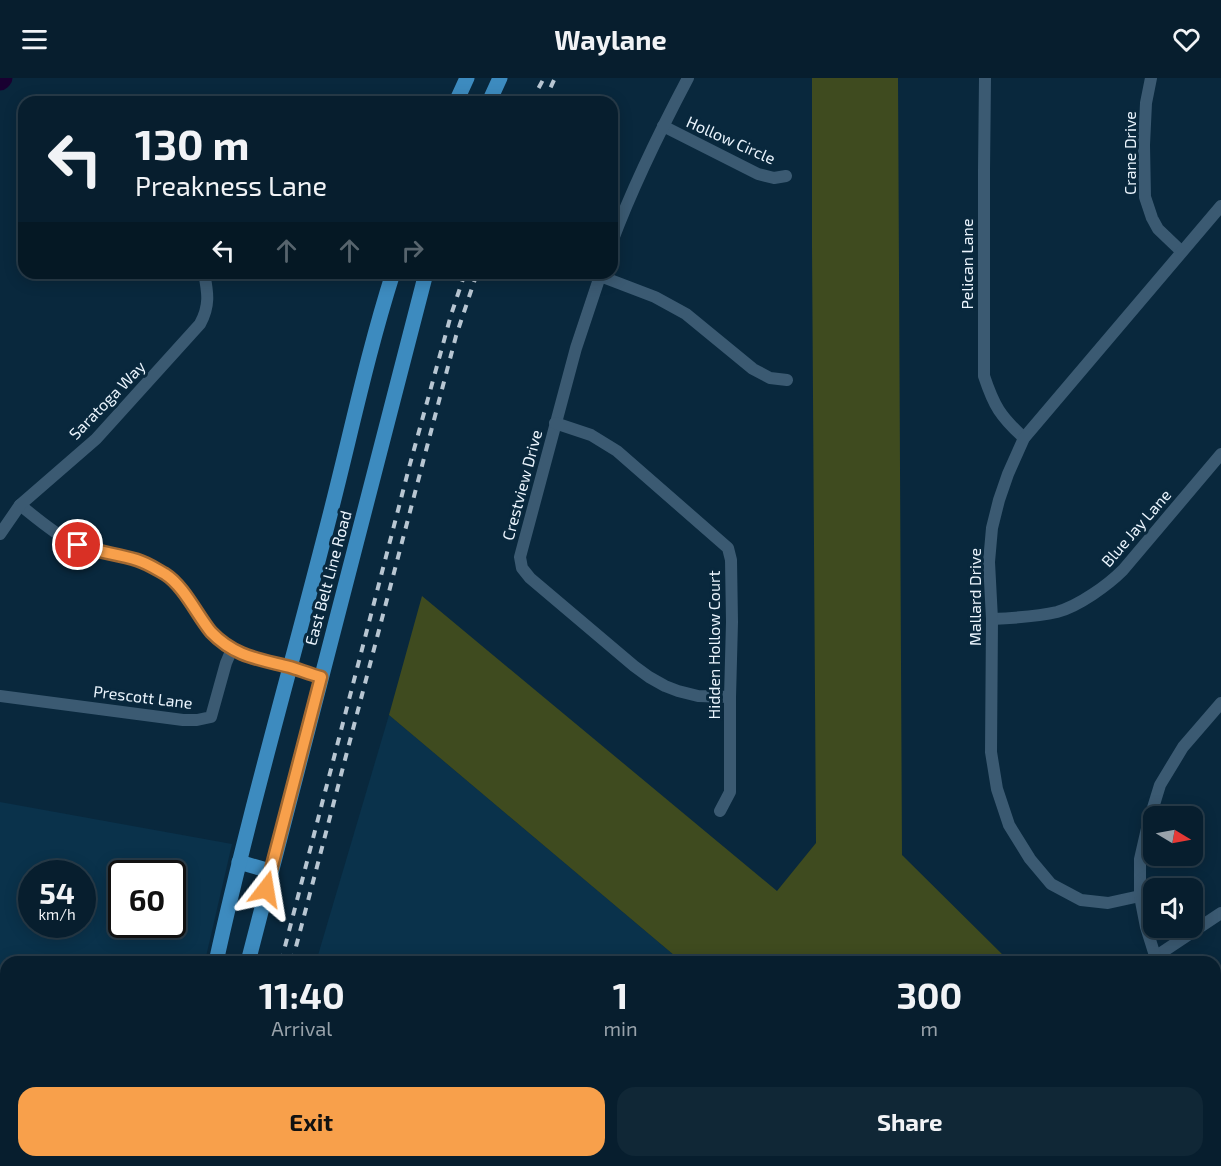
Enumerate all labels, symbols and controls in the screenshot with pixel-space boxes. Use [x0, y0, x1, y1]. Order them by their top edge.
icon: menu [18, 23, 51, 56]
text: Waylane [554, 23, 667, 55]
icon: heart [1170, 23, 1203, 56]
street label: Crane Drive [1120, 111, 1139, 195]
street label: Hollow Circle [684, 112, 779, 168]
text: 130 m [135, 118, 250, 168]
icon: left [36, 120, 114, 198]
text: Preakness Lane [135, 169, 327, 201]
street label: Pelican Lane [957, 218, 976, 310]
icon: left [207, 234, 240, 267]
icon: ahead [270, 234, 303, 267]
icon: ahead [333, 234, 366, 267]
icon: right [396, 234, 429, 267]
street label: Saratoga Way [65, 356, 149, 443]
street label: Crestview Drive [498, 428, 545, 542]
street label: Blue Jay Lane [1097, 485, 1174, 570]
street label: East Belt Line Road [300, 508, 355, 647]
pin [52, 519, 103, 570]
icon: arrive [61, 528, 94, 561]
street label: Mallard Drive [965, 548, 984, 646]
street label: Hidden Hollow Court [704, 570, 723, 720]
street label: Prescott Lane [92, 681, 194, 712]
north arrow [1143, 806, 1203, 866]
map controls [1143, 806, 1203, 938]
position arrow [234, 857, 298, 921]
speed limit sign: 60 [108, 860, 186, 938]
text: 54 [39, 874, 75, 910]
button: sound [1143, 878, 1203, 938]
text: km/h [38, 905, 76, 923]
text: 11:40 [259, 973, 345, 1016]
text: 1 [613, 973, 628, 1016]
text: 300 [896, 973, 962, 1016]
text: Arrival [271, 1016, 332, 1040]
text: min [604, 1016, 638, 1040]
text: m [921, 1016, 938, 1040]
button: Exit [18, 1087, 605, 1156]
button: Share [617, 1087, 1203, 1156]

